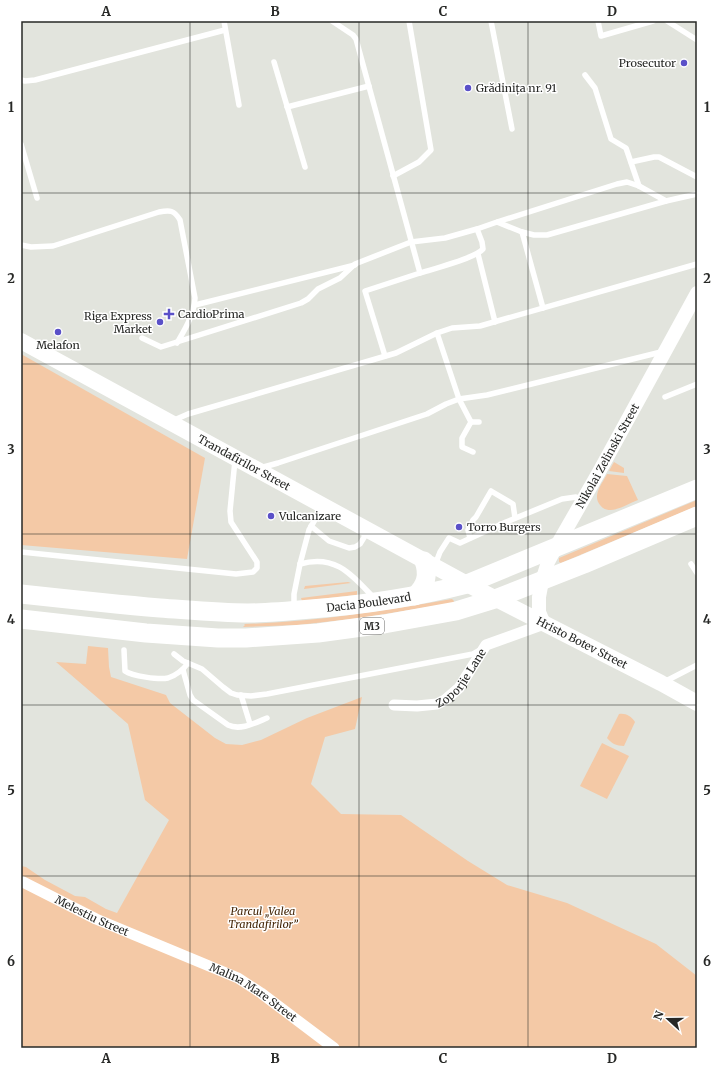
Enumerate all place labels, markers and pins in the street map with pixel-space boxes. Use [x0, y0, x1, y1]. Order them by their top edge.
place label: Prosecutor [619, 56, 676, 70]
marker: Prosecutor [679, 58, 689, 68]
place label: Grădinița nr. 91 [476, 81, 557, 95]
marker: Grădinița nr. 91 [463, 83, 473, 93]
place label: CardioPrima [178, 307, 245, 321]
marker: CardioPrima [163, 308, 175, 320]
place label: Riga Express Market [84, 309, 153, 336]
marker: Riga Express Market [155, 317, 165, 327]
marker: Melafon [53, 327, 63, 337]
place label: Melafon [36, 338, 80, 352]
place label: Vulcanizare [278, 509, 341, 523]
marker: Vulcanizare [266, 511, 276, 521]
place label: Torro Burgers [467, 520, 541, 534]
marker: Torro Burgers [454, 522, 464, 532]

